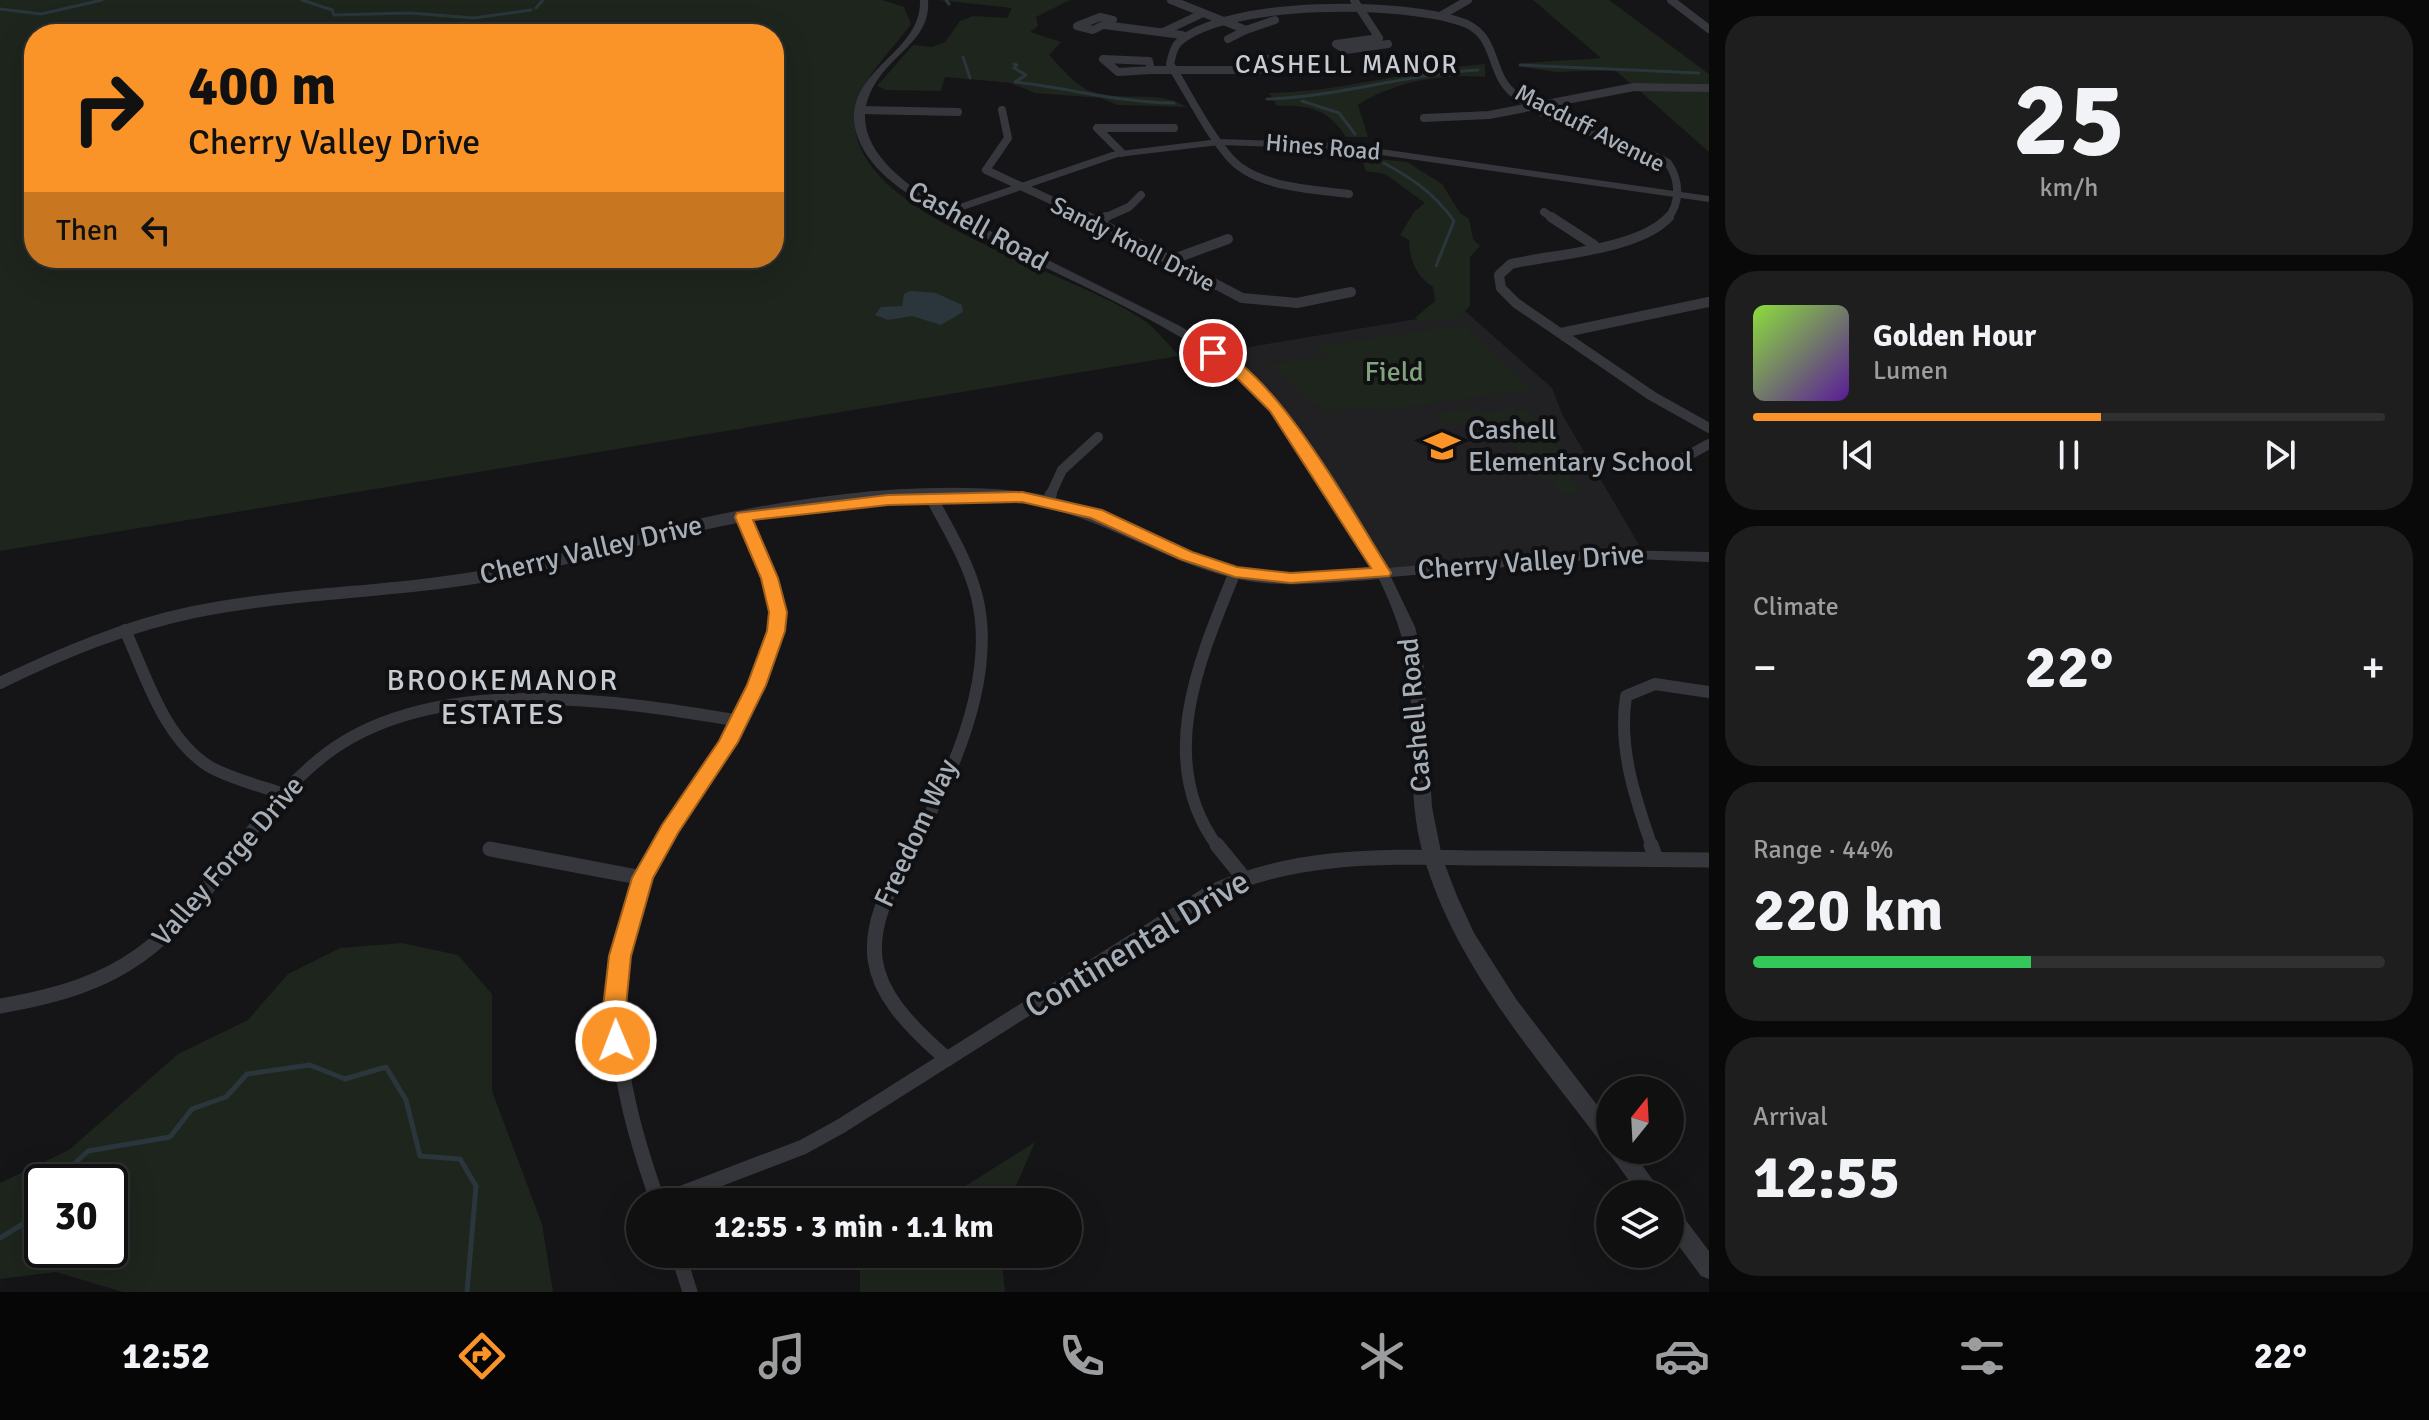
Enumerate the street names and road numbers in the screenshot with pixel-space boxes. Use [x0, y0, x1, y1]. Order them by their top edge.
street label: Macduff Avenue [1510, 77, 1670, 179]
street label: Hines Road [1264, 127, 1382, 167]
street label: Cashell Road [902, 174, 1054, 278]
street label: Sandy Knoll Drive [1046, 190, 1220, 298]
street label: Cherry Valley Drive [476, 508, 706, 592]
street label: Cherry Valley Drive [1416, 537, 1646, 587]
street label: Cashell Road [1391, 636, 1439, 794]
street label: Freedom Way [867, 754, 965, 912]
street label: Valley Forge Drive [145, 769, 311, 953]
street label: Continental Drive [1017, 860, 1257, 1028]

